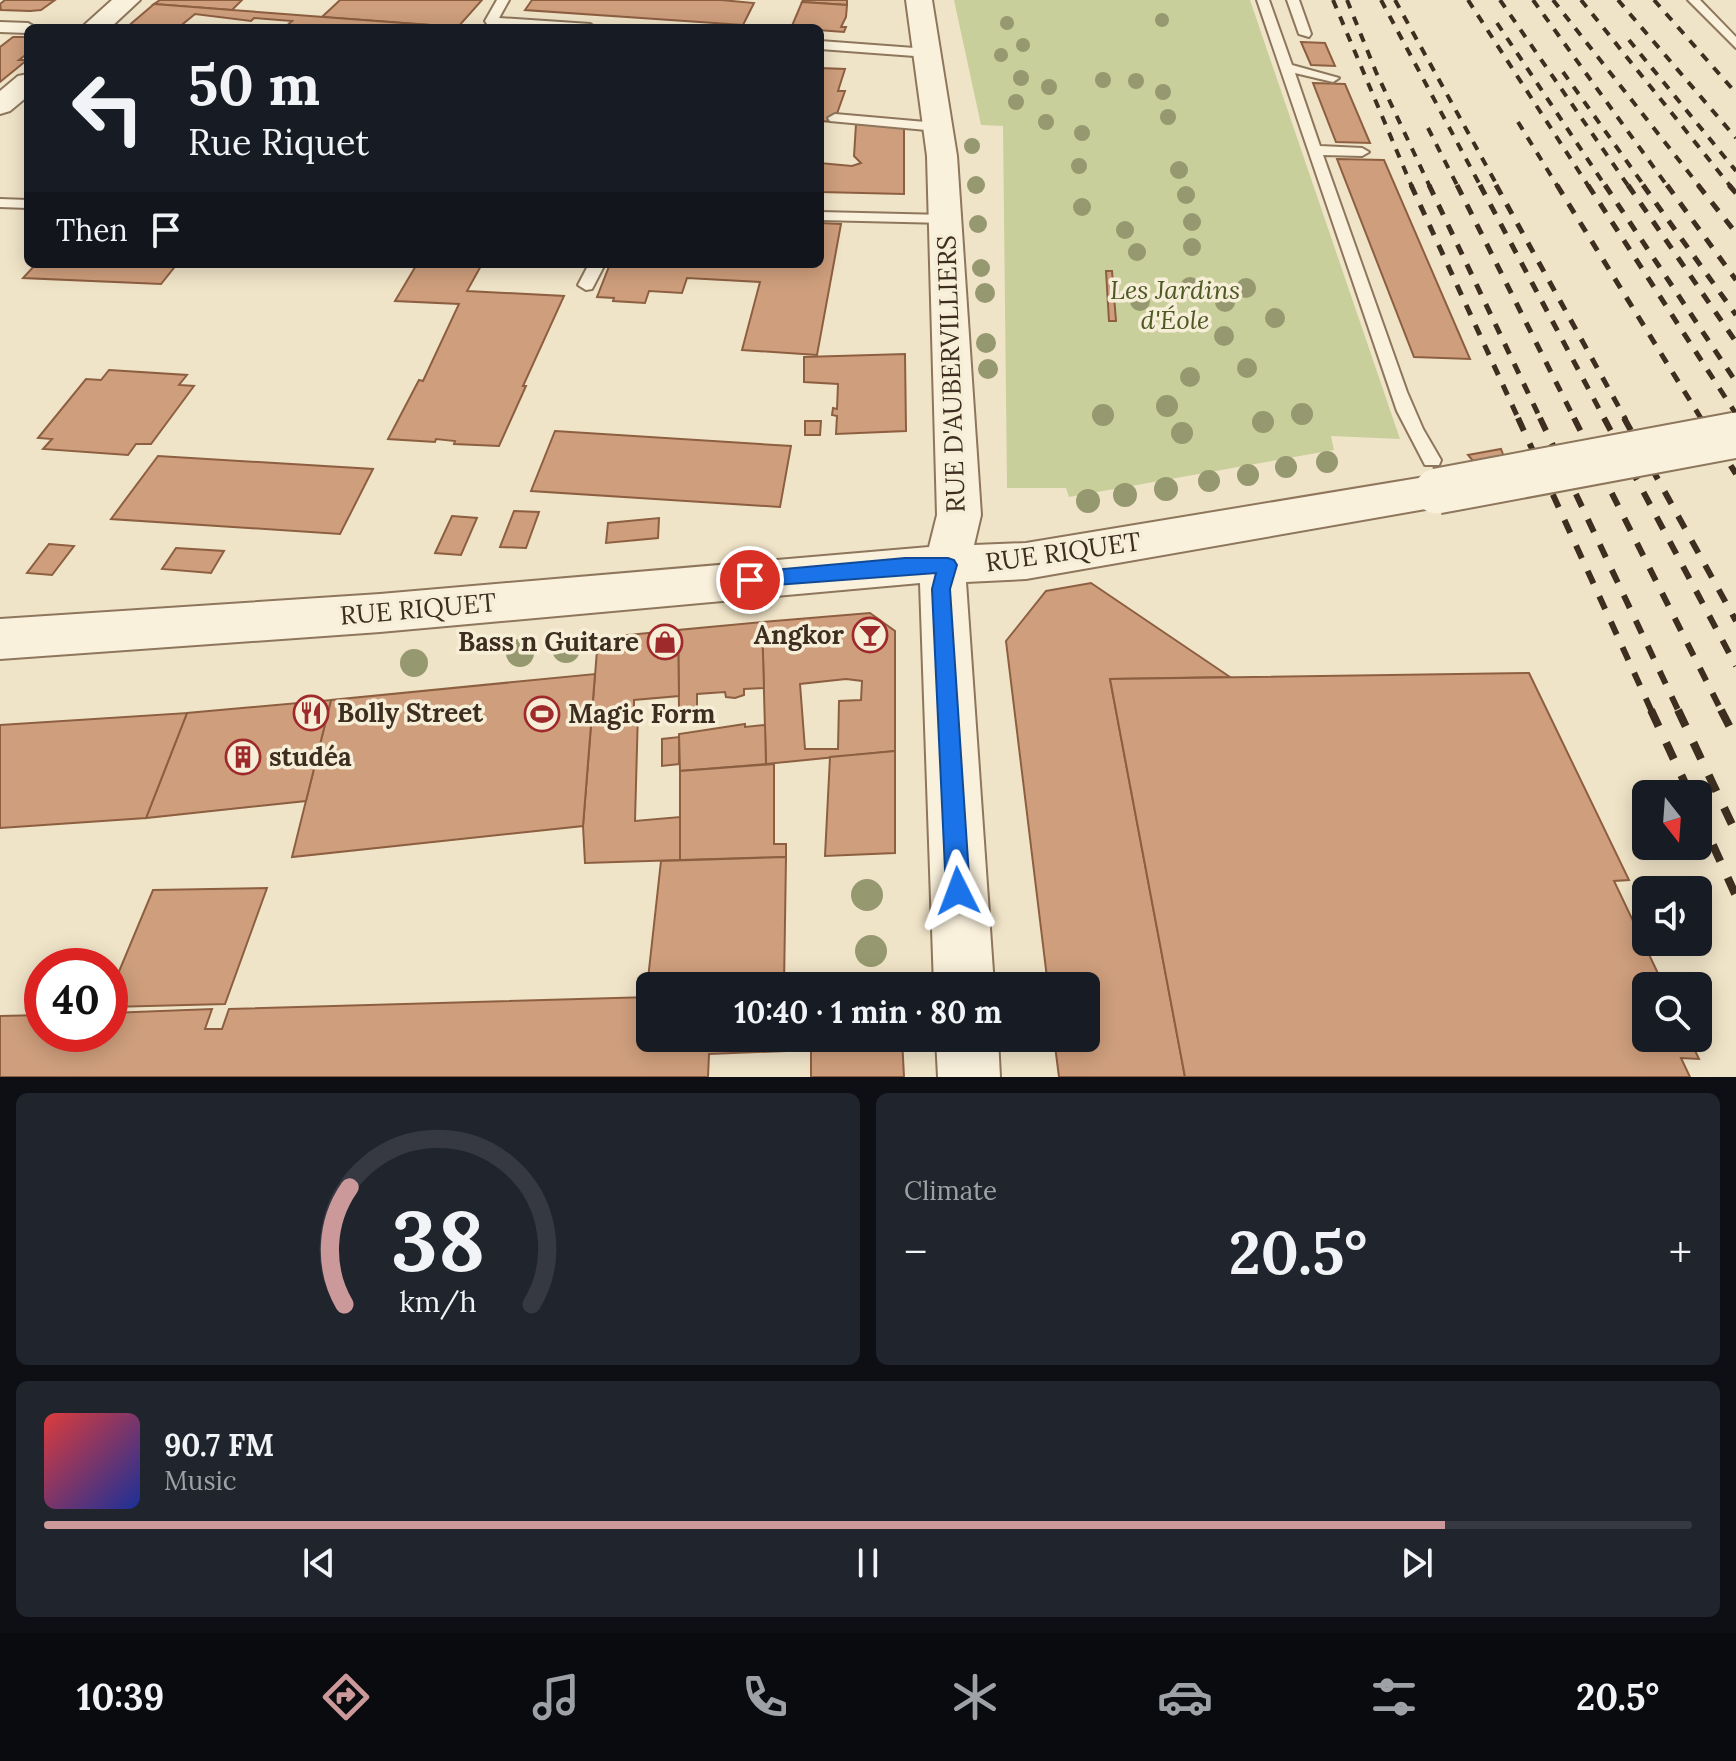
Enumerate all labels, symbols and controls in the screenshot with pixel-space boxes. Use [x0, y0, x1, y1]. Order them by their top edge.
text: 50 m [188, 49, 320, 120]
icon: left [56, 56, 160, 160]
text: Rue Riquet [188, 119, 369, 165]
icon: arrive [144, 208, 188, 252]
text: Then [56, 211, 128, 249]
street label: RUE D'AUBERVILLIERS [929, 235, 972, 513]
park label: Les Jardins d'Éole [1110, 273, 1240, 336]
street label: RUE RIQUET [983, 524, 1143, 579]
pin [716, 546, 784, 614]
icon: arrive [728, 558, 772, 602]
street label: RUE RIQUET [339, 585, 498, 632]
bar icon: Angkor [851, 616, 889, 654]
place label: Angkor [754, 618, 845, 651]
shop icon: Bass n Guitare [646, 623, 684, 661]
place label: Bass n Guitare [458, 625, 639, 658]
restaurant icon: Bolly Street [292, 694, 330, 732]
sports icon: Magic Form [523, 695, 561, 733]
place label: Bolly Street [337, 696, 484, 729]
place label: Magic Form [568, 697, 715, 730]
building icon: studéa [224, 738, 262, 776]
place label: studéa [269, 740, 352, 773]
north arrow [1632, 780, 1712, 860]
map controls [1632, 780, 1712, 1052]
position arrow [916, 849, 1000, 933]
button: sound [1632, 876, 1712, 956]
speed limit sign: 40 [24, 948, 128, 1052]
button: search [1632, 972, 1712, 1052]
text: 10:40 · 1 min · 80 m [734, 993, 1002, 1031]
text: Climate [904, 1174, 997, 1207]
text: 38 [391, 1187, 485, 1294]
text: 20.5° [1229, 1214, 1367, 1290]
text: − [904, 1224, 927, 1280]
text: + [1669, 1224, 1692, 1280]
text: km/h [399, 1283, 477, 1320]
text: 90.7 FM [164, 1426, 274, 1464]
text: Music [164, 1464, 237, 1497]
icon: previous [297, 1541, 341, 1585]
icon: pause [846, 1541, 890, 1585]
icon: next [1395, 1541, 1439, 1585]
icon: directions [318, 1669, 374, 1725]
icon: music [528, 1669, 584, 1725]
icon: phone [737, 1669, 793, 1725]
icon: climate [947, 1669, 1003, 1725]
icon: car [1157, 1669, 1213, 1725]
icon: filters [1366, 1669, 1422, 1725]
text: 10:39 [77, 1674, 164, 1720]
text: 20.5° [1576, 1674, 1659, 1720]

